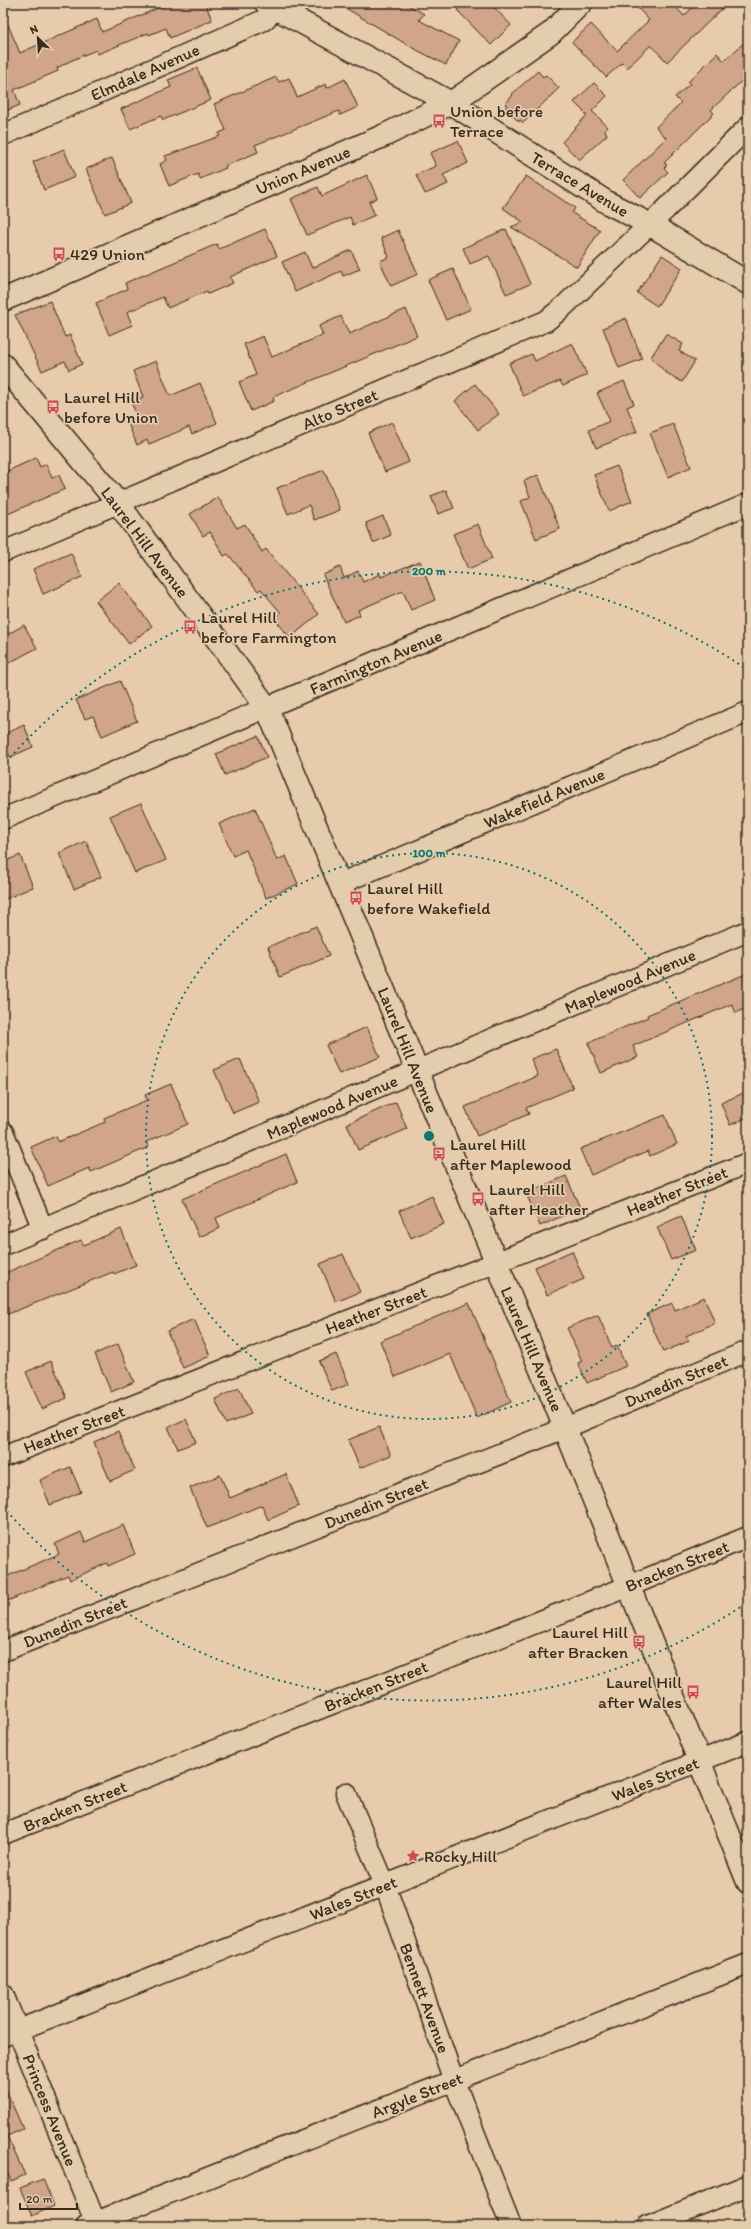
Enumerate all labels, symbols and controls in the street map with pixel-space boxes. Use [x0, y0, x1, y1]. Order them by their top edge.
north arrow [18, 18, 58, 58]
text: N [28, 22, 40, 37]
street label: Elmdale Avenue [88, 39, 202, 105]
place label: Union before Terrace [450, 101, 543, 141]
bus stop icon: Union before Terrace [431, 113, 447, 129]
street label: Union Avenue [253, 141, 353, 199]
street label: Terrace Avenue [527, 147, 633, 221]
place label: 429 Union [70, 244, 145, 264]
bus stop icon: 429 Union [51, 246, 67, 262]
street label: Alto Street [299, 384, 381, 434]
place label: Laurel Hill before Union [64, 387, 158, 427]
bus stop icon: Laurel Hill before Union [45, 399, 61, 415]
street label: Laurel Hill Avenue [97, 483, 193, 601]
text: 200 m [412, 564, 447, 578]
place label: Laurel Hill before Farmington [201, 607, 337, 647]
bus stop icon: Laurel Hill before Farmington [182, 619, 198, 635]
street label: Farmington Avenue [307, 625, 445, 699]
street label: Wakefield Avenue [480, 763, 608, 833]
text: 100 m [412, 846, 446, 860]
place label: Laurel Hill before Wakefield [367, 878, 491, 918]
bus stop icon: Laurel Hill before Wakefield [348, 890, 364, 906]
street label: Maplewood Avenue [562, 944, 698, 1018]
street label: Laurel Hill Avenue [374, 984, 442, 1116]
street label: Maplewood Avenue [264, 1070, 400, 1144]
centre of rings [422, 1129, 436, 1143]
place label: Laurel Hill after Maplewood [450, 1134, 571, 1174]
bus stop icon: Laurel Hill after Maplewood [431, 1146, 447, 1162]
street label: Heather Street [624, 1162, 730, 1220]
place label: Laurel Hill after Heather [489, 1179, 588, 1219]
bus stop icon: Laurel Hill after Heather [470, 1191, 486, 1207]
street label: Heather Street [322, 1281, 430, 1339]
street label: Laurel Hill Avenue [497, 1283, 567, 1415]
street label: Dunedin Street [621, 1350, 731, 1412]
street label: Heather Street [20, 1400, 128, 1458]
street label: Dunedin Street [321, 1473, 431, 1533]
street label: Bracken Street [622, 1536, 732, 1596]
street label: Dunedin Street [20, 1592, 130, 1652]
place label: Laurel Hill after Bracken [528, 1622, 628, 1662]
bus stop icon: Laurel Hill after Bracken [631, 1634, 647, 1650]
street label: Bracken Street [321, 1656, 431, 1716]
place label: Laurel Hill after Wales [598, 1672, 682, 1712]
bus stop icon: Laurel Hill after Wales [685, 1684, 701, 1700]
street label: Wales Street [608, 1752, 702, 1806]
street label: Bracken Street [20, 1776, 130, 1836]
place label: Rocky Hill [424, 1846, 497, 1866]
place icon: Rocky Hill [405, 1848, 421, 1864]
street label: Wales Street [306, 1871, 400, 1925]
street label: Bennett Avenue [396, 1940, 454, 2056]
street label: Princess Avenue [18, 2051, 82, 2169]
street label: Argyle Street [369, 2068, 465, 2122]
scale bar [20, 2185, 77, 2211]
text: 20 m [26, 2192, 53, 2206]

